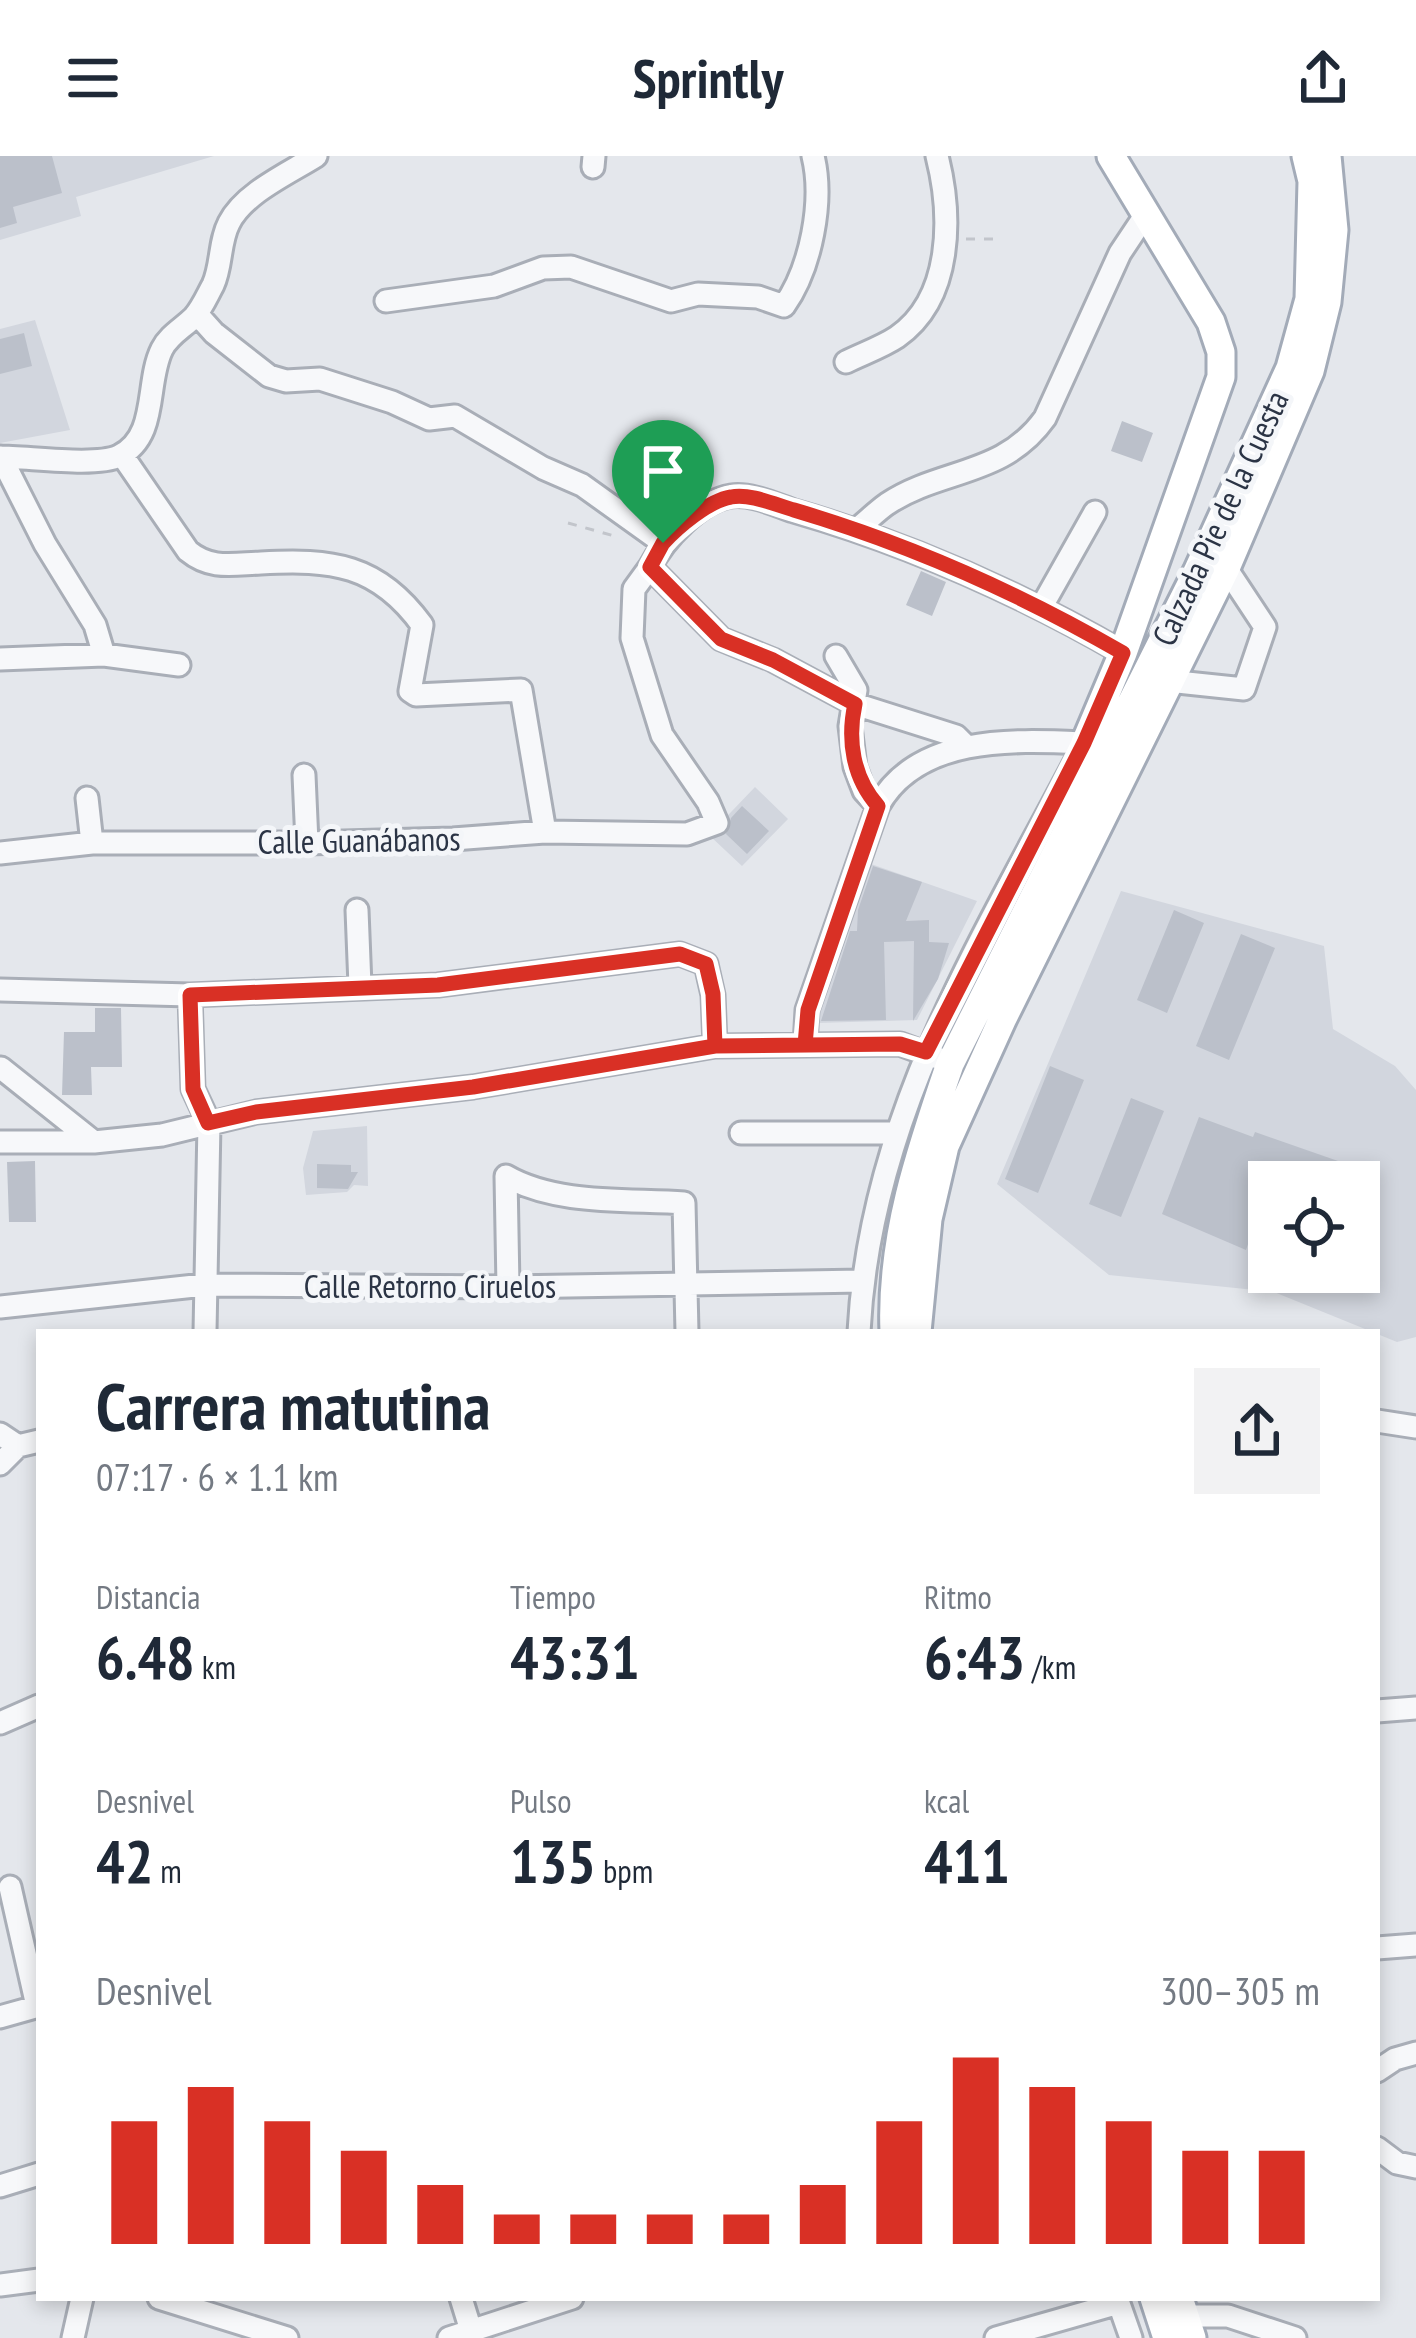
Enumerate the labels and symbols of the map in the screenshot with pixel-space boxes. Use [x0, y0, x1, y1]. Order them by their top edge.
street label: Calzada Pie de la Cuesta [1142, 383, 1297, 652]
pin [612, 420, 714, 543]
street label: Calle Guanábanos [257, 816, 461, 863]
street label: Calle Retorno Ciruelos [304, 1264, 556, 1307]

